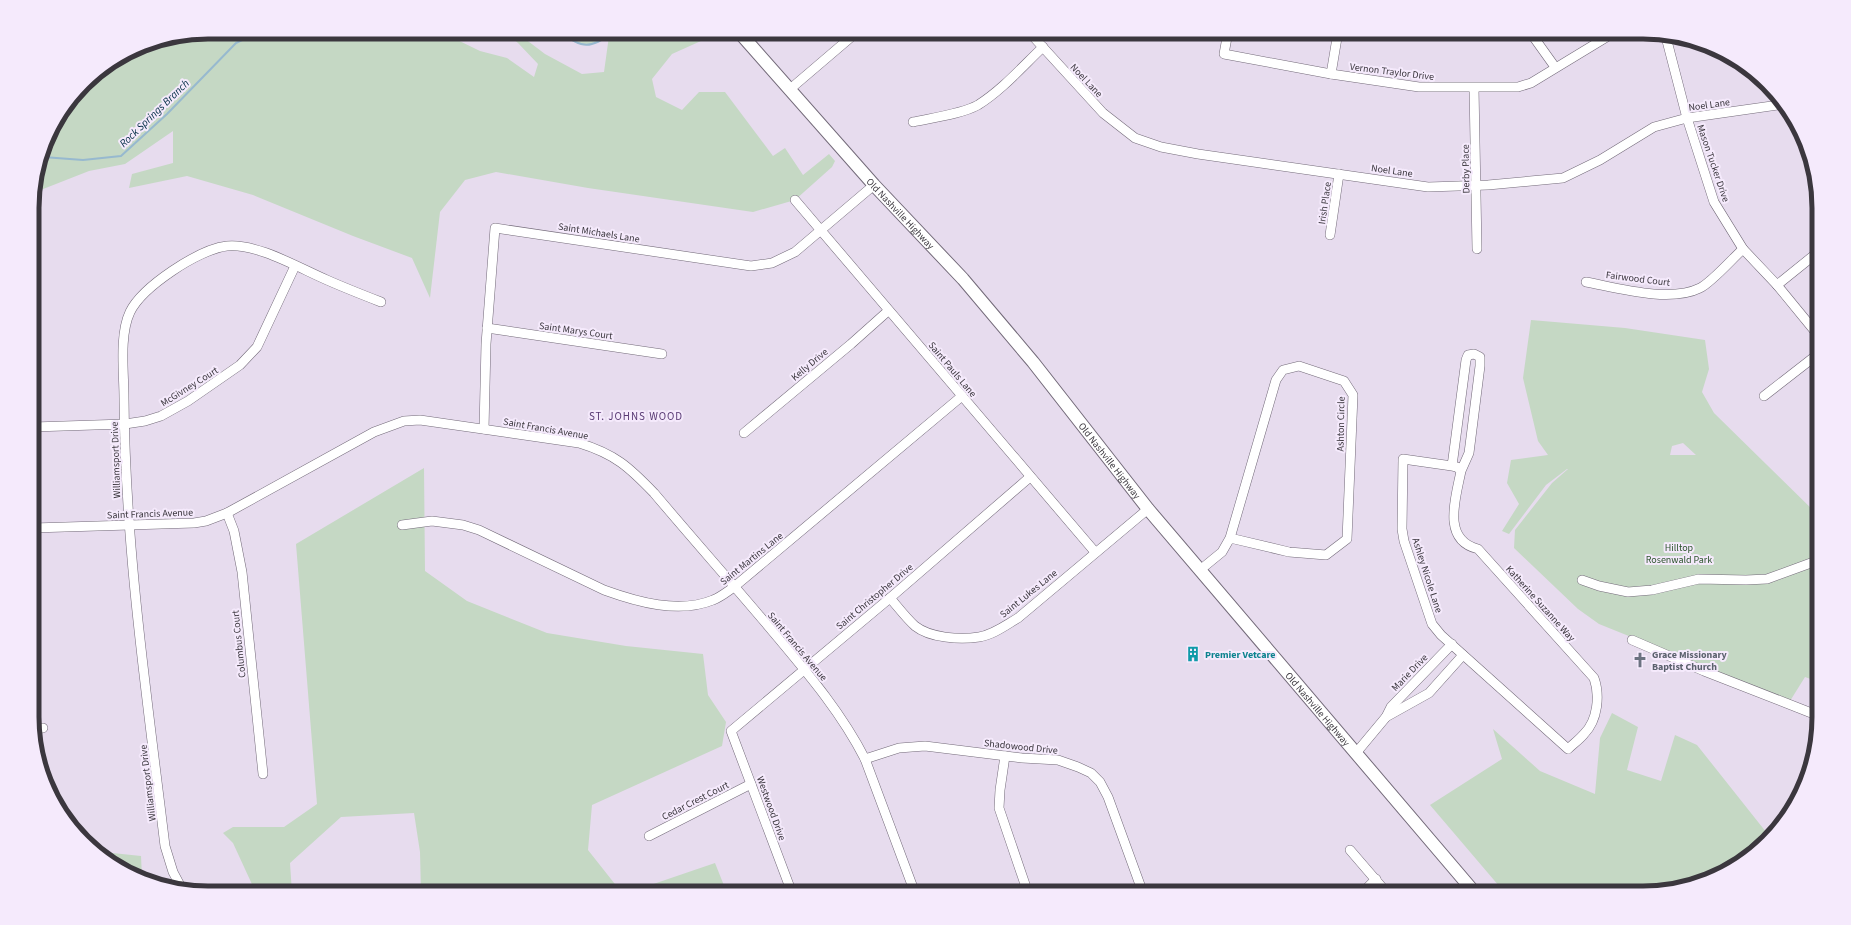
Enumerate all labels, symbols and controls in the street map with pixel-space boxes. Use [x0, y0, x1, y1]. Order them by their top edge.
street label: Vernon Traylor Drive [1349, 60, 1435, 84]
street label: Noel Lane [1067, 61, 1106, 101]
water label: Rock Springs Branch [116, 76, 193, 151]
street label: Noel Lane [1688, 95, 1731, 115]
street label: Mason Tucker Drive [1693, 123, 1733, 204]
street label: Derby Place [1459, 144, 1473, 194]
street label: Noel Lane [1370, 161, 1414, 181]
street label: Old Nashville Highway [863, 175, 938, 253]
street label: Irish Place [1315, 181, 1335, 225]
street label: Saint Michaels Lane [557, 220, 641, 246]
street label: Fairwood Court [1605, 268, 1671, 290]
street label: Saint Marys Court [538, 319, 614, 343]
street label: Saint Pauls Lane [925, 339, 980, 400]
street label: Kelly Drive [788, 345, 831, 384]
street label: McGivney Court [158, 363, 222, 410]
street label: Ashton Circle [1334, 396, 1348, 452]
district label: ST. JOHNS WOOD [589, 409, 683, 424]
street label: Saint Francis Avenue [502, 415, 590, 443]
street label: Old Nashville Highway [1075, 420, 1144, 502]
street label: Williamsport Drive [108, 421, 124, 499]
street label: Saint Francis Avenue [107, 505, 193, 522]
street label: Saint Martins Lane [717, 529, 786, 589]
street label: Ashley Nicole Lane [1408, 536, 1446, 615]
park label: Hilltop Rosenwald Park [1646, 541, 1712, 567]
street label: Saint Christopher Drive [833, 560, 916, 633]
street label: Katherine Suzanne Way [1502, 563, 1578, 645]
street label: Saint Lukes Lane [997, 566, 1060, 621]
street label: Columbus Court [228, 609, 250, 678]
street label: Saint Francis Avenue [764, 609, 830, 684]
building icon: Premier Vetcare [1184, 645, 1202, 663]
place label: Premier Vetcare [1205, 648, 1276, 662]
place label: Grace Missionary Baptist Church [1652, 648, 1728, 674]
street label: Marie Drive [1388, 651, 1431, 694]
church icon: Grace Missionary Baptist Church [1631, 651, 1649, 669]
street label: Old Nashville Highway [1282, 669, 1353, 750]
street label: Shadowood Drive [983, 736, 1058, 758]
street label: Williamsport Drive [136, 744, 160, 822]
street label: Westwood Drive [753, 774, 789, 842]
street label: Cedar Crest Court [660, 778, 732, 824]

